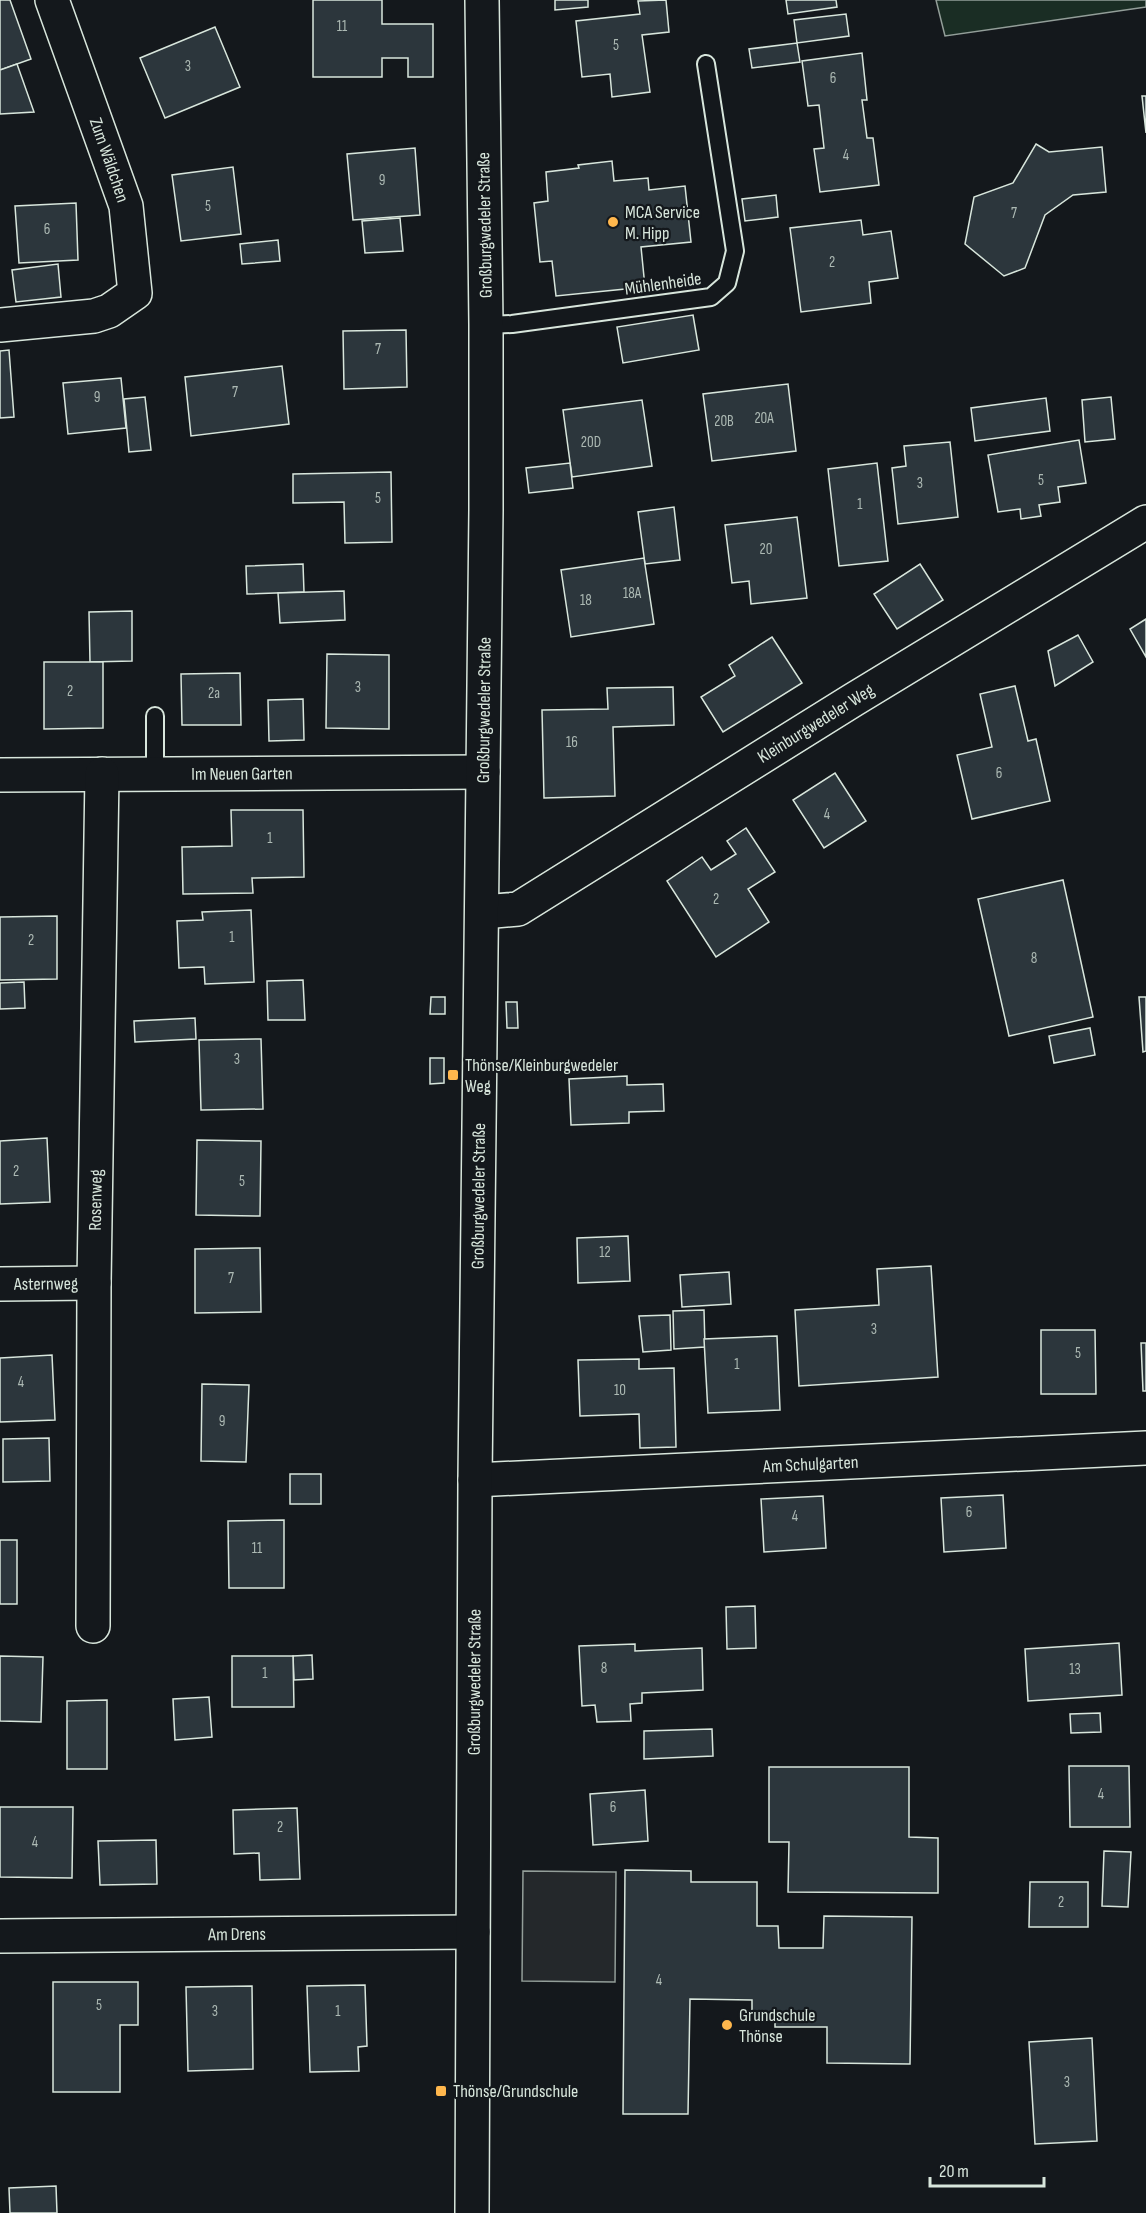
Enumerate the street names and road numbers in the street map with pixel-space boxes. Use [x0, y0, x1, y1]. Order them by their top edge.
street label: Zum Wäldchen [85, 115, 133, 205]
street label: Großburgwedeler Straße [473, 152, 497, 298]
street label: Mühlenheide [623, 268, 703, 300]
street label: Großburgwedeler Straße [472, 637, 495, 783]
street label: Kleinburgwedeler Weg [754, 679, 878, 767]
street label: Im Neuen Garten [191, 763, 293, 784]
street label: Großburgwedeler Straße [467, 1123, 490, 1269]
street label: Rosenweg [84, 1169, 106, 1231]
street label: Asternweg [13, 1273, 78, 1294]
street label: Am Schulgarten [761, 1451, 859, 1477]
street label: Großburgwedeler Straße [463, 1609, 485, 1755]
street label: Am Drens [207, 1923, 266, 1945]

